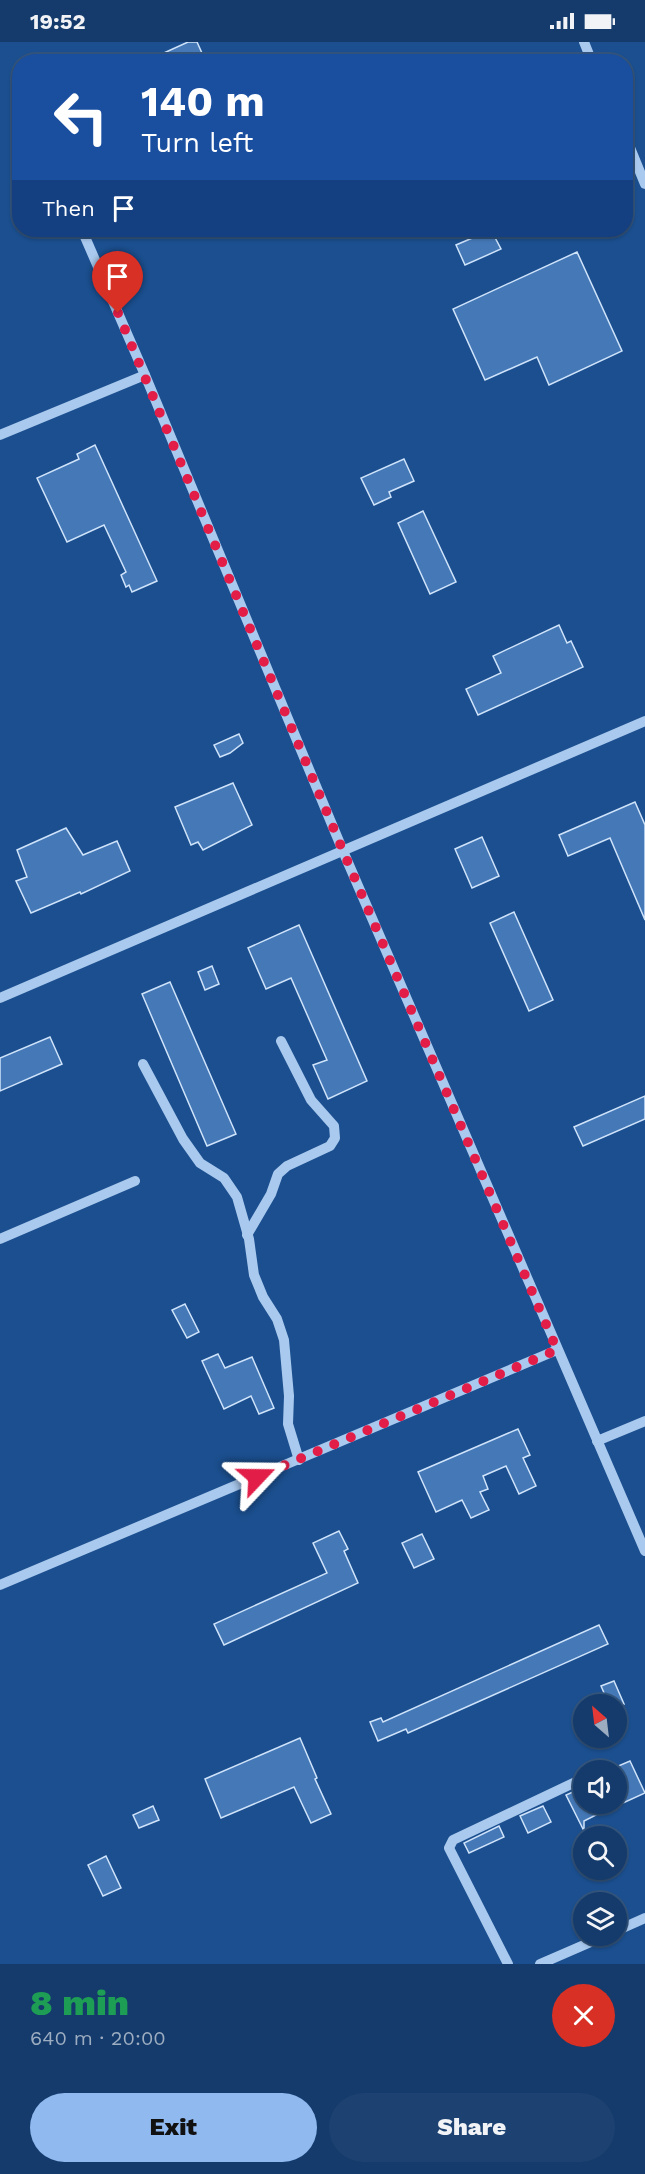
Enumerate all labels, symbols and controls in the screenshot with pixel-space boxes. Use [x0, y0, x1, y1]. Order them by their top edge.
text: 19:52 [30, 9, 86, 34]
text: 140 m [141, 77, 265, 126]
icon: left [42, 78, 120, 156]
text: Turn left [141, 127, 253, 159]
icon: arrive [107, 192, 140, 225]
text: Then [42, 196, 95, 221]
pin [92, 251, 143, 313]
icon: arrive [101, 260, 134, 293]
position arrow [225, 1445, 289, 1509]
north arrow [573, 1694, 627, 1748]
map controls [573, 1694, 627, 1946]
button: sound [573, 1760, 627, 1814]
button: search [573, 1826, 627, 1880]
button: layers [573, 1892, 627, 1946]
text: 8 min [30, 1982, 129, 2024]
button: close [552, 1984, 615, 2047]
text: 640 m · 20:00 [30, 2026, 166, 2050]
button: Exit [30, 2093, 317, 2162]
button: Share [329, 2093, 615, 2162]

